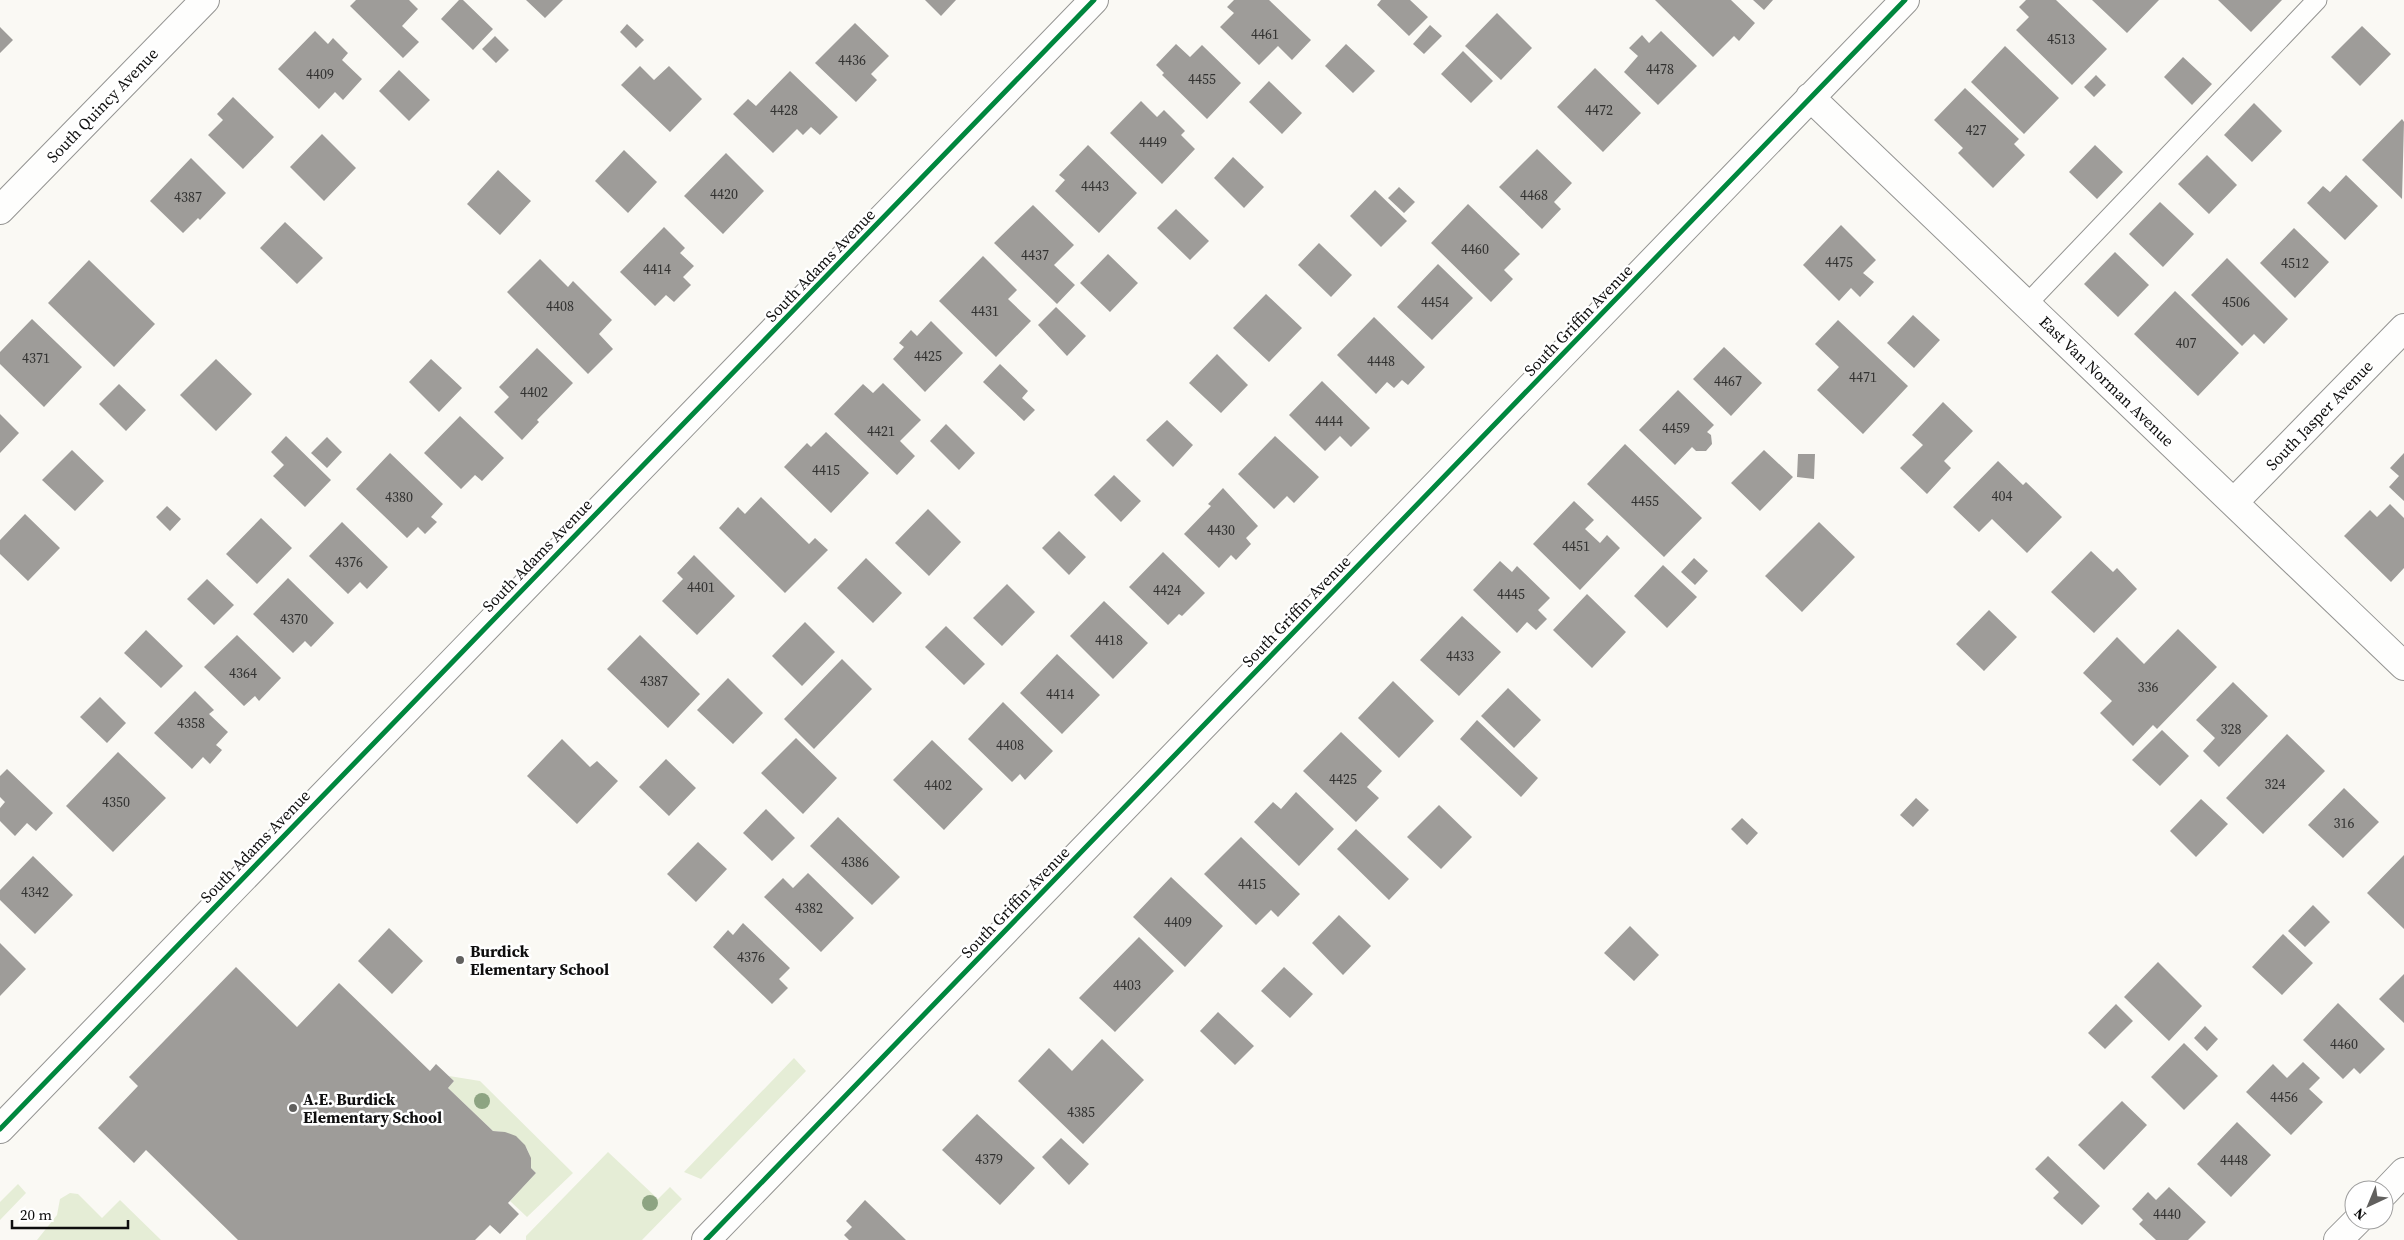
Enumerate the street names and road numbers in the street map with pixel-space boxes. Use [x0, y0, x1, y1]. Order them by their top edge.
street label: South Quincy Avenue [41, 43, 163, 167]
street label: South Adams Avenue [760, 204, 880, 326]
street label: South Griffin Avenue [1519, 259, 1637, 381]
street label: East Van Norman Avenue [2035, 311, 2179, 451]
street label: South Jasper Avenue [2260, 355, 2378, 475]
street label: South Adams Avenue [477, 494, 597, 616]
street label: South Griffin Avenue [1237, 550, 1355, 672]
street label: South Adams Avenue [195, 785, 315, 907]
street label: South Griffin Avenue [956, 841, 1074, 963]

